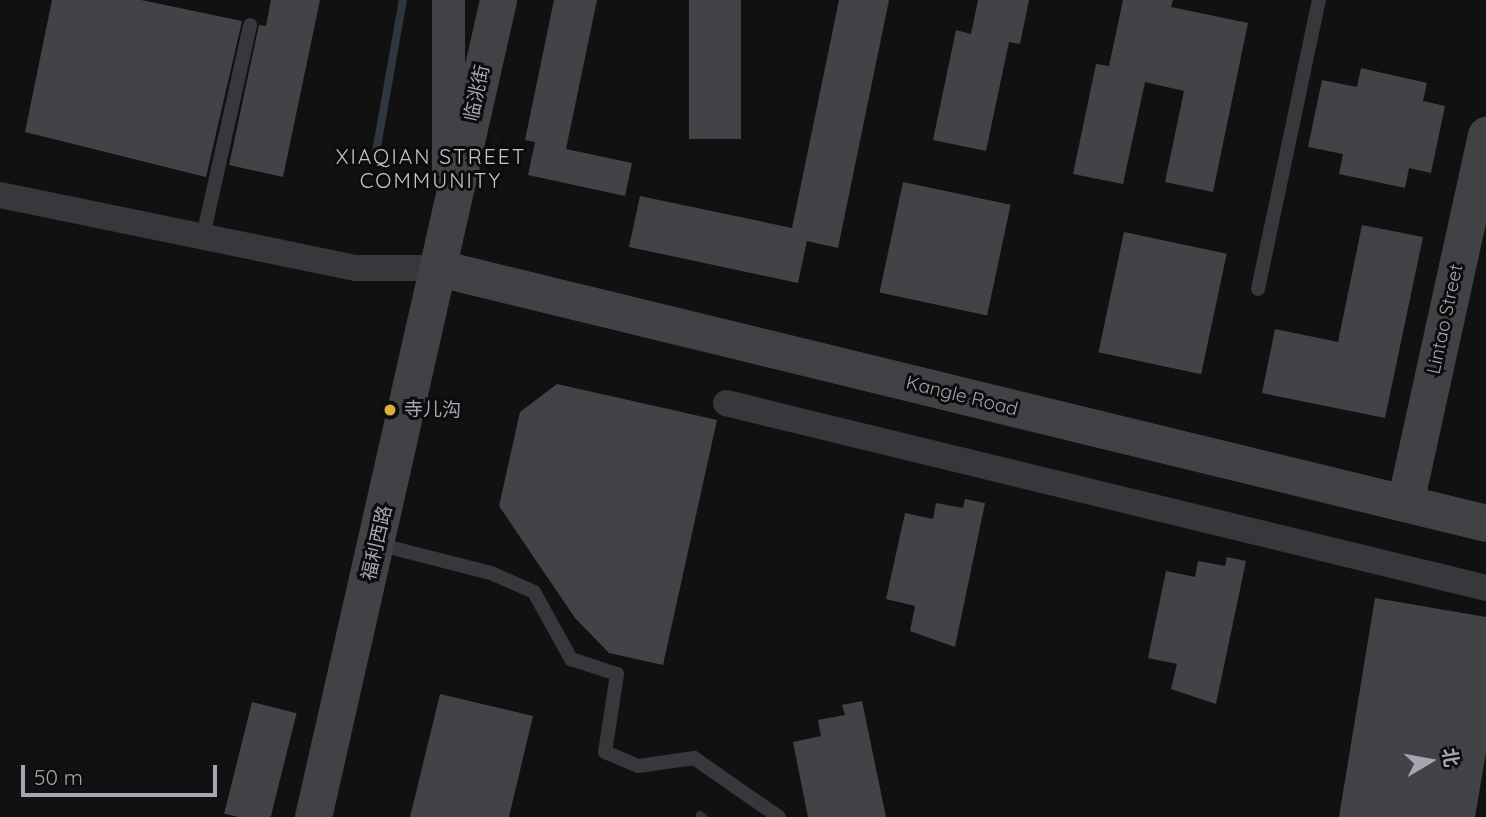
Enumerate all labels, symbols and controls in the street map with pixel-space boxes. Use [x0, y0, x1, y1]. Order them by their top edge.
street label: 临洮街 [460, 63, 494, 123]
district label: XIAQIAN STREET COMMUNITY [337, 143, 525, 193]
street label: Lintao Street [1422, 262, 1468, 376]
street label: Kangle Road [904, 371, 1020, 421]
place label: 寺儿沟 [404, 399, 461, 421]
marker: 寺儿沟 [382, 402, 398, 418]
street label: 福利西路 [357, 503, 397, 583]
north arrow [1395, 726, 1465, 796]
text: 北 [1437, 746, 1464, 769]
scale bar [24, 750, 220, 794]
text: 50 m [34, 764, 83, 790]

